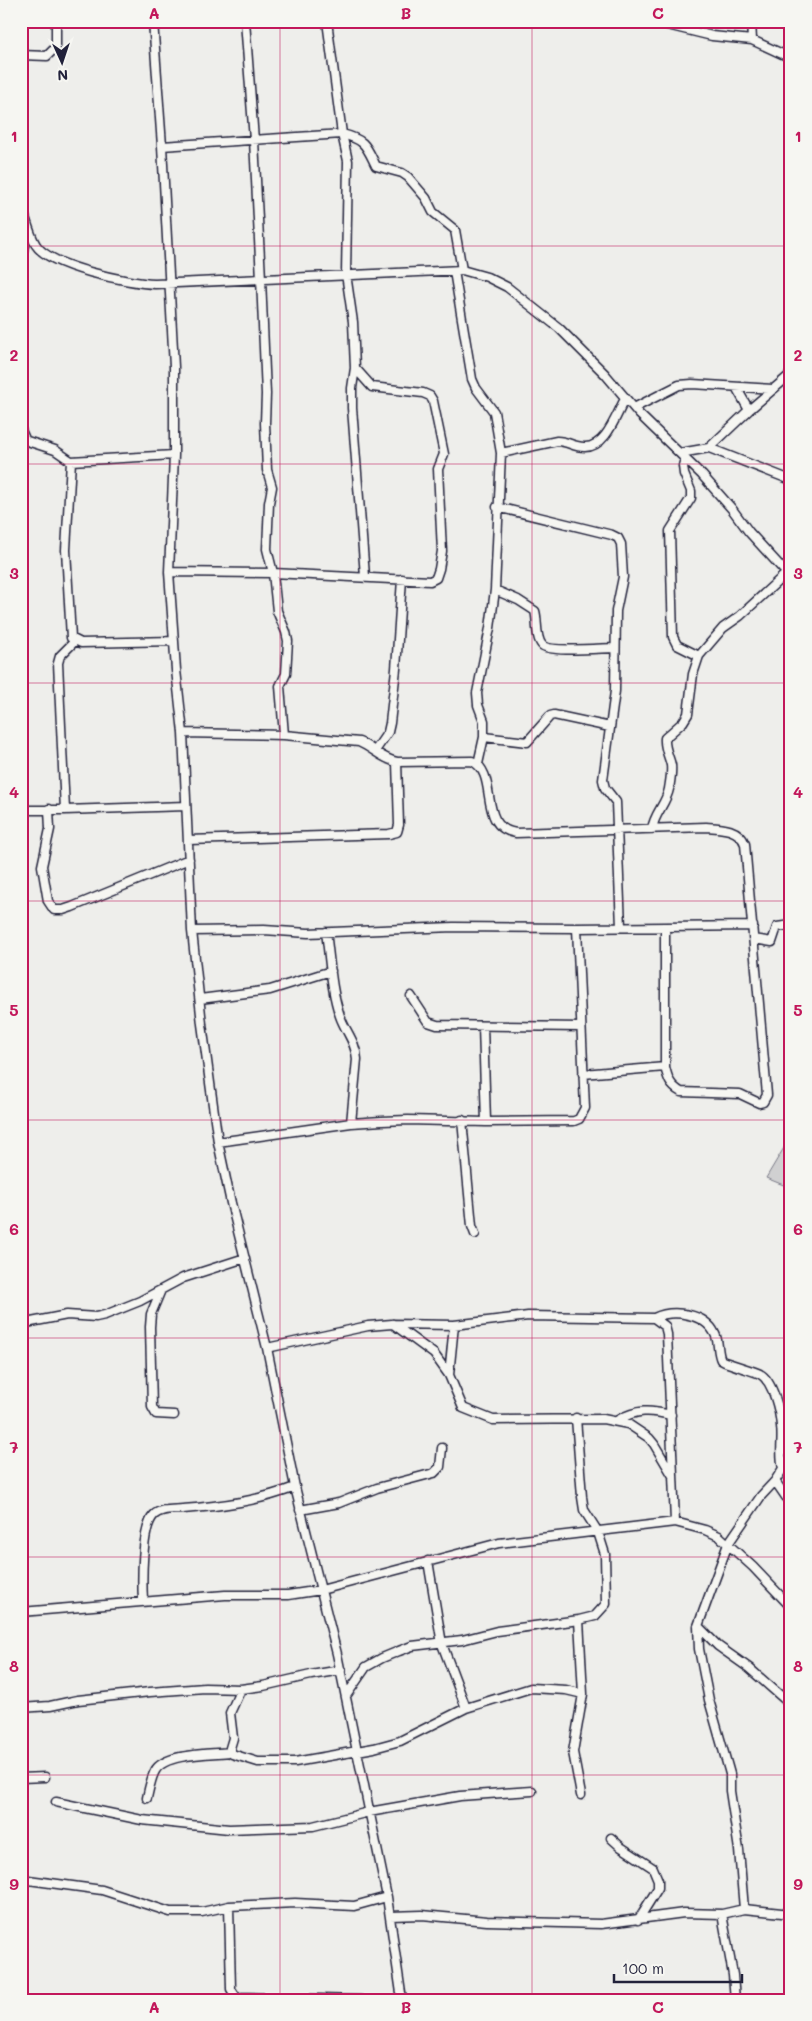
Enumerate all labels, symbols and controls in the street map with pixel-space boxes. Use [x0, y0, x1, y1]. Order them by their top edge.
text: A [148, 2, 160, 23]
text: B [401, 2, 411, 23]
text: C [652, 2, 664, 23]
north arrow [38, 38, 88, 88]
text: N [57, 66, 69, 85]
text: 1 [10, 125, 18, 146]
text: 1 [794, 125, 802, 146]
text: 2 [10, 344, 19, 365]
text: 2 [794, 344, 803, 365]
text: 3 [9, 562, 19, 583]
text: 3 [793, 562, 803, 583]
text: 4 [9, 781, 19, 802]
text: 4 [793, 781, 803, 802]
text: 5 [9, 999, 19, 1020]
text: 5 [793, 999, 803, 1020]
text: 6 [9, 1218, 19, 1239]
text: 6 [793, 1218, 803, 1239]
text: 7 [10, 1436, 19, 1457]
text: 7 [794, 1436, 803, 1457]
text: 8 [9, 1655, 19, 1676]
text: 8 [793, 1655, 803, 1676]
text: 9 [9, 1873, 19, 1894]
text: 9 [793, 1873, 803, 1894]
scale bar [614, 1951, 742, 1983]
text: 100 m [622, 1958, 664, 1978]
text: A [148, 1996, 160, 2017]
text: B [401, 1996, 411, 2017]
text: C [652, 1996, 664, 2017]

